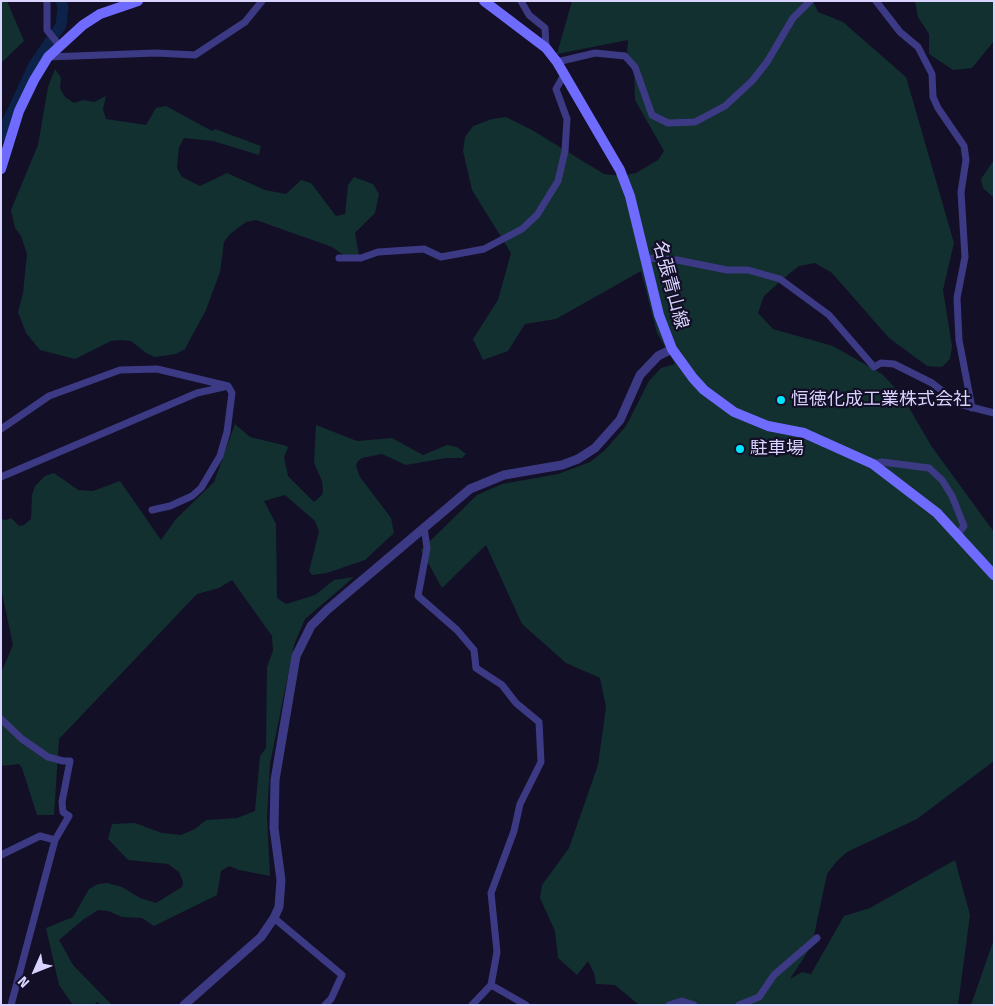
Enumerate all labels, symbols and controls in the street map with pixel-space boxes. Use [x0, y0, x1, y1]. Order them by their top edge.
street label: 名張青山線 [648, 239, 692, 331]
place label: 恒徳化成工業株式会社 [791, 389, 971, 411]
marker: 恒徳化成工業株式会社 [775, 394, 787, 406]
place label: 駐車場 [750, 438, 804, 460]
marker: 駐車場 [734, 443, 746, 455]
north arrow [10, 946, 60, 996]
text: N [15, 973, 33, 991]

